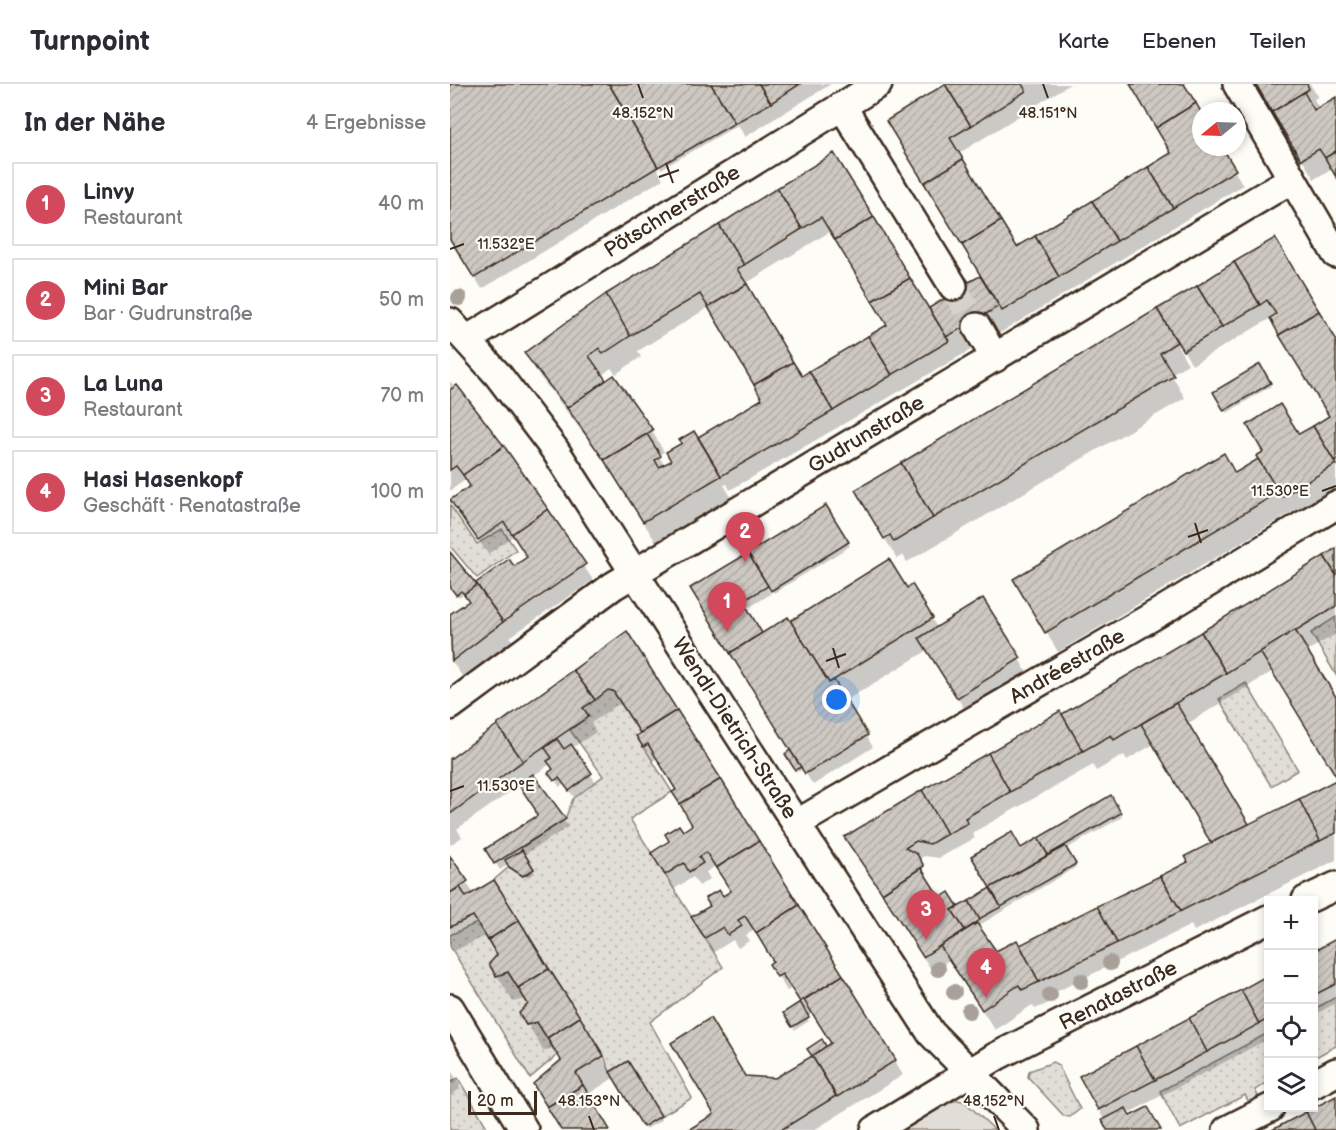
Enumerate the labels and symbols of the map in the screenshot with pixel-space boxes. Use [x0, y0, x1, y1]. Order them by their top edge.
north arrow [1192, 102, 1246, 156]
text: 48.152°N [612, 104, 674, 123]
text: 48.151°N [1018, 104, 1078, 123]
street label: Pötschnerstraße [600, 160, 745, 263]
text: 11.532°E [477, 235, 535, 254]
street label: Gudrunstraße [804, 390, 929, 479]
text: 11.530°E [1251, 482, 1309, 501]
pin: 2 [726, 512, 764, 562]
pin: 1 [708, 582, 746, 632]
street label: Andréestraße [1005, 623, 1129, 710]
street label: Wendl-Dietrich-Straße [667, 633, 803, 824]
your location [822, 685, 851, 714]
text: 11.530°E [477, 777, 535, 796]
pin: 3 [906, 890, 946, 940]
pin: 4 [966, 948, 1006, 998]
street label: Renatastraße [1055, 955, 1181, 1036]
scale bar [468, 1088, 537, 1116]
text: 48.153°N [558, 1092, 620, 1111]
text: 48.152°N [963, 1092, 1025, 1111]

